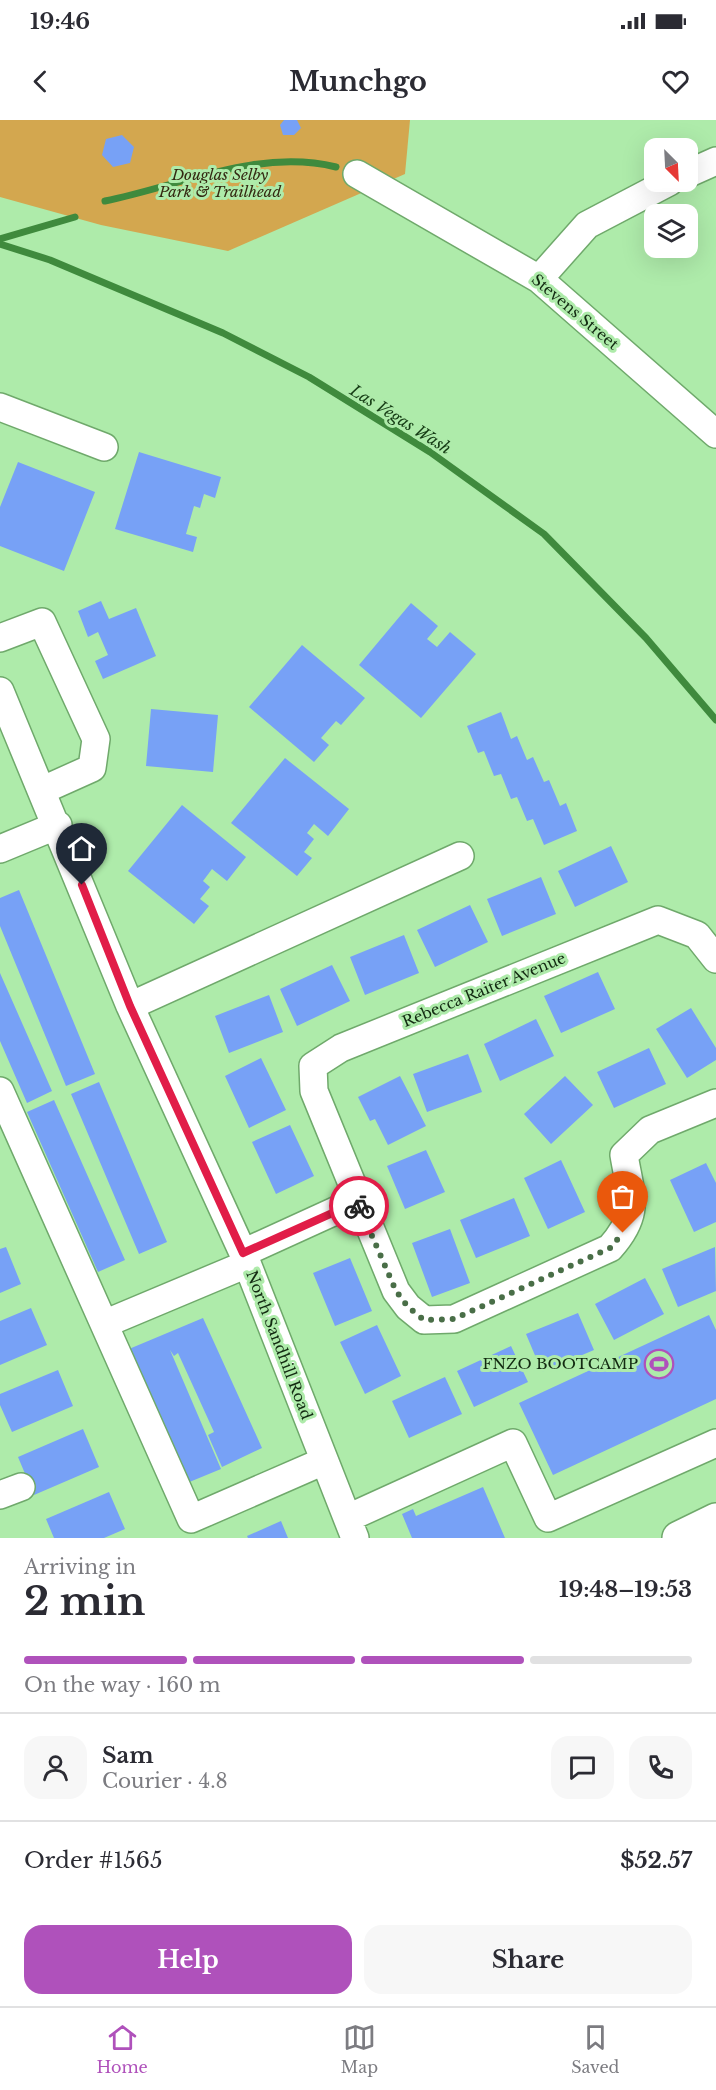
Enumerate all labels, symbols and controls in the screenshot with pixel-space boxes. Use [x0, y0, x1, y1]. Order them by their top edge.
text: 19:46 [30, 8, 90, 35]
icon: back [24, 65, 57, 98]
text: Munchgo [289, 65, 427, 98]
icon: heart [659, 65, 692, 98]
north arrow [644, 138, 698, 192]
map controls [644, 138, 698, 258]
park label: Douglas Selby Park & Trailhead [158, 165, 281, 201]
button: layers [644, 204, 698, 258]
street label: Stevens Street [528, 270, 623, 354]
water label: Las Vegas Wash [346, 379, 455, 458]
pin [56, 823, 107, 885]
icon: home [65, 832, 98, 865]
street label: Rebecca Raiter Avenue [399, 948, 568, 1031]
pin [597, 1171, 648, 1233]
courier [329, 1176, 389, 1236]
icon: bag [606, 1180, 639, 1213]
icon: bike [343, 1190, 376, 1223]
street label: North Sandhill Road [242, 1268, 317, 1422]
sports icon: FNZO BOOTCAMP [643, 1348, 675, 1380]
place label: FNZO BOOTCAMP [482, 1354, 638, 1373]
text: Arriving in [24, 1555, 136, 1579]
text: 19:48–19:53 [559, 1576, 692, 1603]
text: 2 min [24, 1577, 145, 1626]
text: On the way · 160 m [24, 1673, 221, 1697]
button: person [24, 1736, 87, 1799]
button: chat [551, 1736, 614, 1799]
button: phone [629, 1736, 692, 1799]
text: Sam [102, 1742, 154, 1769]
text: Courier · 4.8 [102, 1769, 228, 1793]
text: Order #1565 [24, 1847, 162, 1874]
text: $52.57 [620, 1847, 692, 1874]
button: Help [24, 1925, 352, 1994]
button: Share [364, 1925, 692, 1994]
tab: Home [97, 2021, 148, 2077]
tab: Map [341, 2021, 378, 2077]
tab: Saved [571, 2021, 619, 2077]

